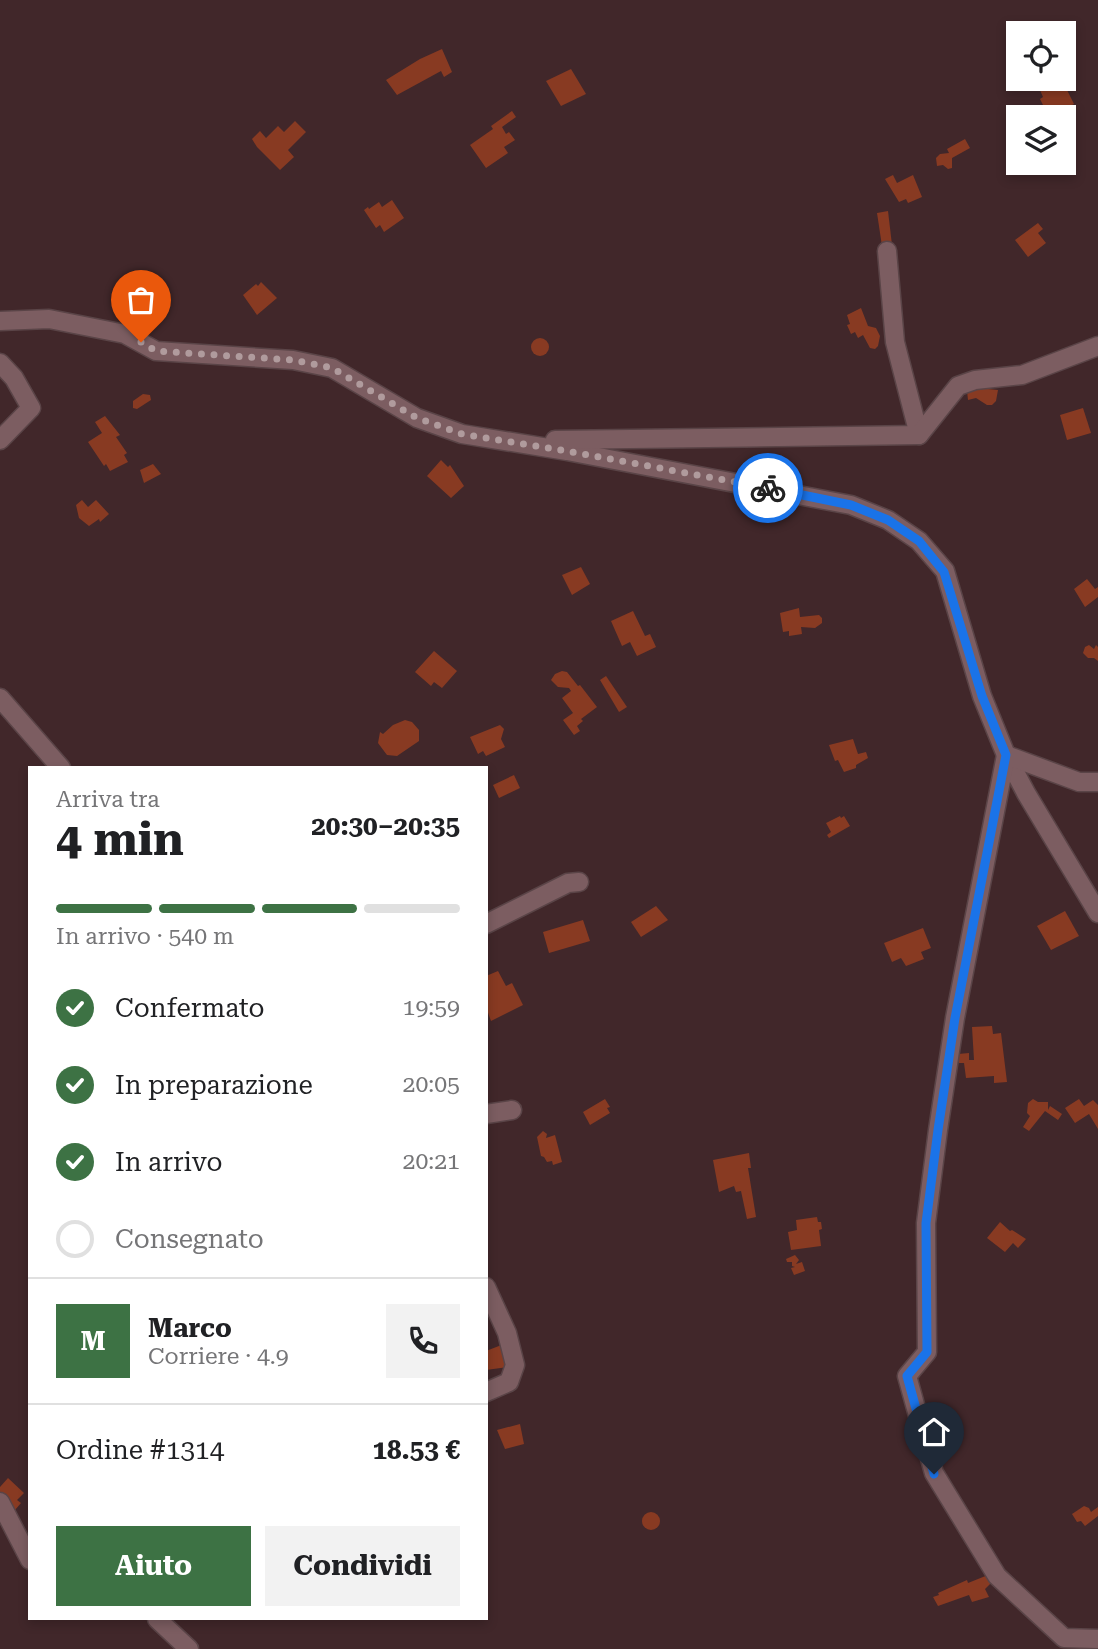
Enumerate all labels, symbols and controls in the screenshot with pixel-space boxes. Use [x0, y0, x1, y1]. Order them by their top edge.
map controls [1006, 21, 1076, 175]
button: locate [1006, 21, 1076, 91]
button: layers [1006, 105, 1076, 175]
pin [111, 270, 171, 342]
icon: bag [122, 281, 160, 319]
courier [733, 453, 803, 523]
icon: bike [749, 469, 787, 507]
text: Arriva tra [56, 786, 160, 813]
text: 20:30–20:35 [311, 811, 460, 841]
text: 4 min [56, 812, 184, 866]
text: In arrivo · 540 m [56, 923, 234, 950]
icon: check [56, 989, 94, 1027]
text: Confermato [115, 993, 264, 1023]
text: 19:59 [403, 994, 460, 1021]
icon: check [56, 1066, 94, 1104]
text: In preparazione [115, 1070, 313, 1100]
text: 20:05 [403, 1071, 460, 1098]
icon: check [56, 1143, 94, 1181]
text: In arrivo [115, 1147, 222, 1177]
text: 20:21 [403, 1148, 460, 1175]
text: Consegnato [115, 1224, 264, 1254]
button: phone [386, 1304, 460, 1378]
text: Marco [148, 1313, 232, 1343]
text: M [80, 1326, 106, 1356]
text: Corriere · 4.9 [148, 1343, 289, 1370]
pin [904, 1402, 964, 1474]
icon: home [915, 1413, 953, 1451]
text: Ordine #1314 [56, 1435, 224, 1465]
text: 18.53 € [372, 1435, 460, 1465]
button: Aiuto [56, 1526, 251, 1606]
button: Condividi [265, 1526, 460, 1606]

